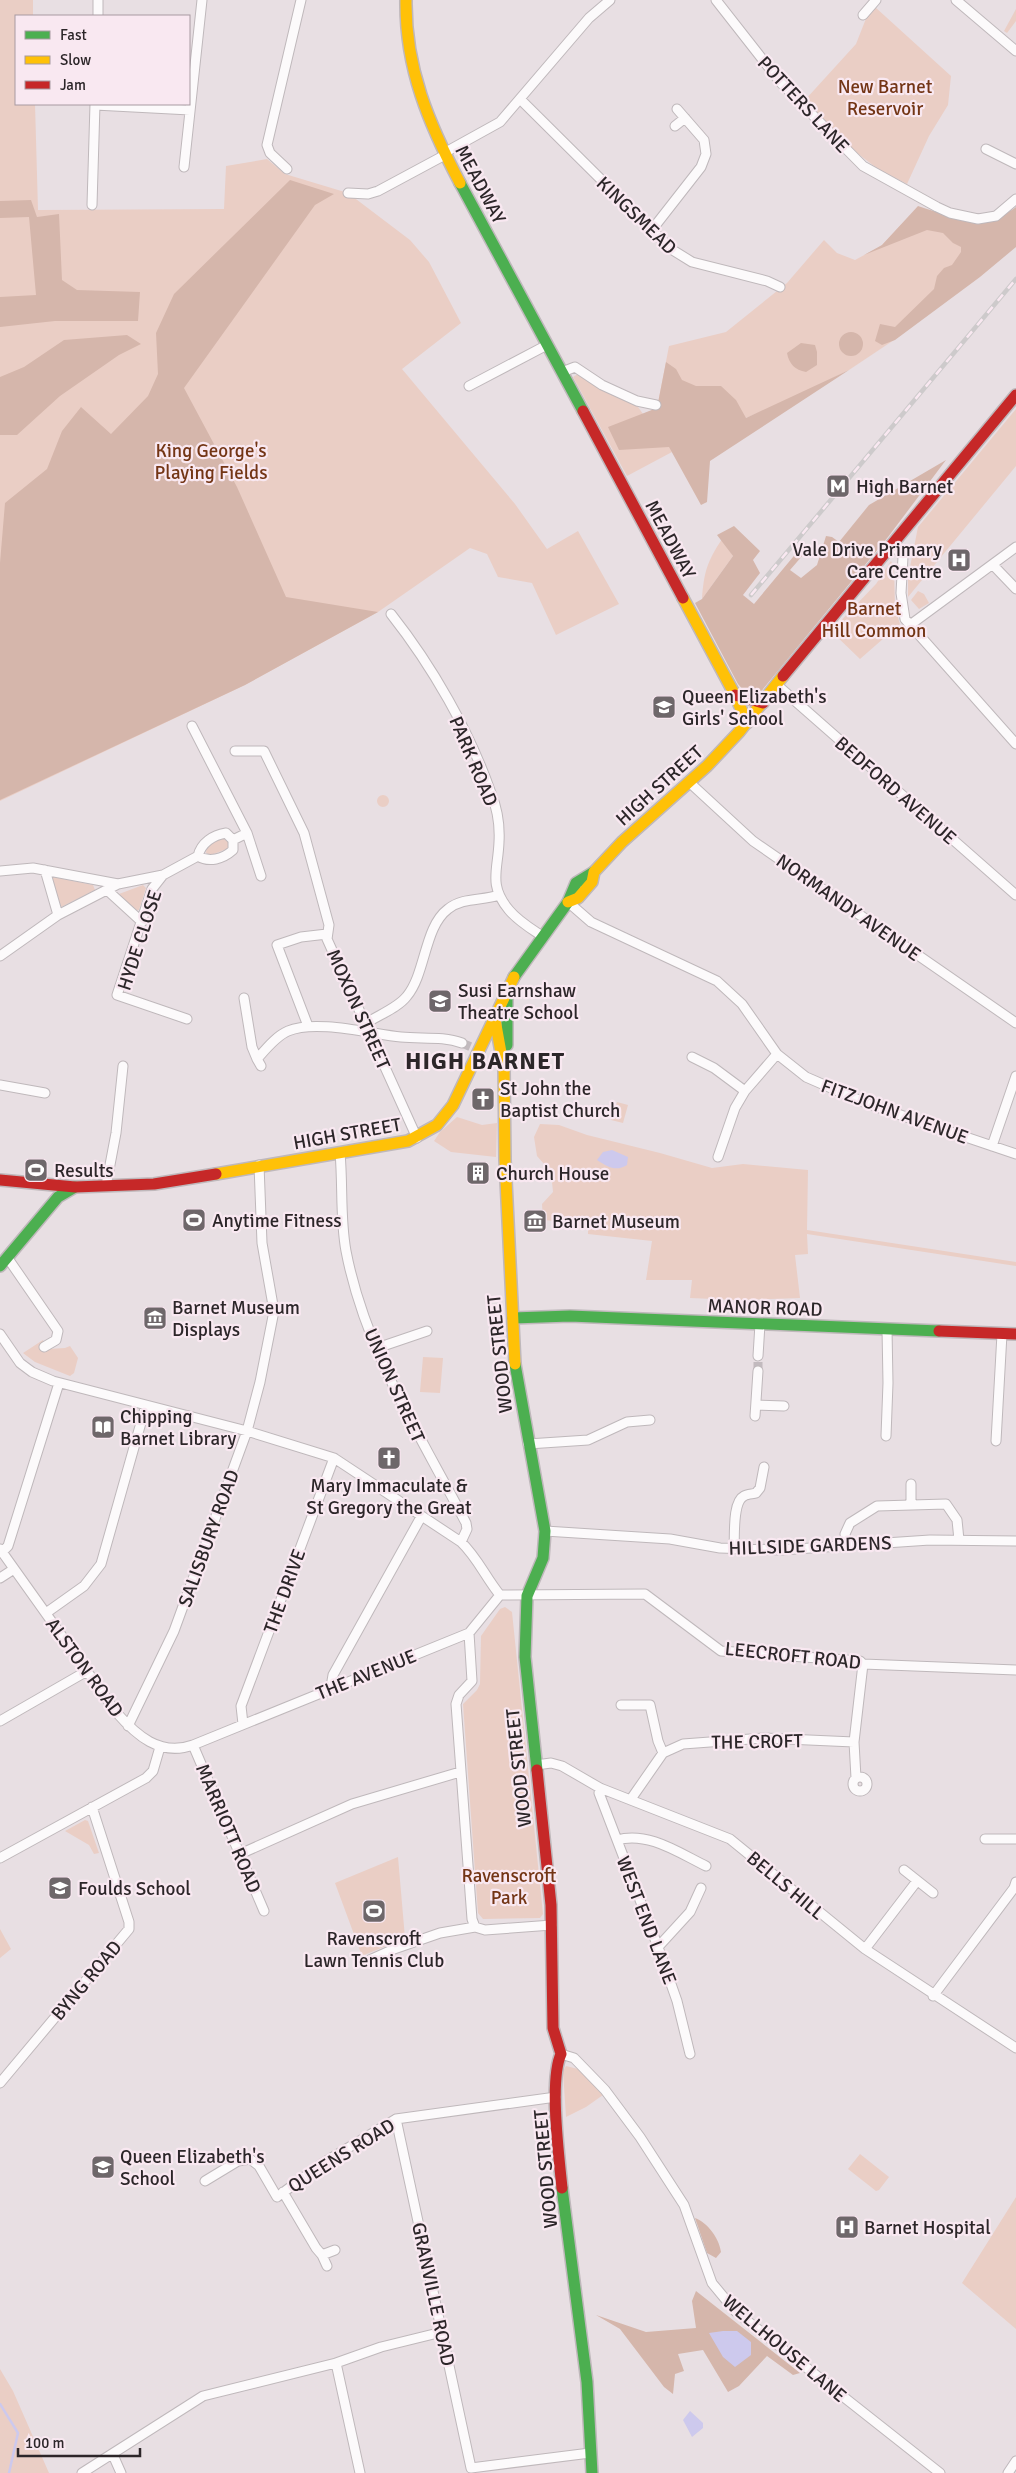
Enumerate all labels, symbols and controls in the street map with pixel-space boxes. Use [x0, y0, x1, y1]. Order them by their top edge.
legend [15, 15, 190, 105]
text: Fast [60, 26, 87, 44]
text: Slow [60, 51, 91, 69]
street label: POTTERS LANE [752, 51, 854, 158]
park label: New Barnet Reservoir [838, 75, 933, 121]
text: Jam [60, 76, 86, 94]
street label: MEADWAY [449, 141, 511, 228]
street label: KINGSMEAD [591, 172, 681, 260]
park label: King George's Playing Fields [155, 439, 267, 485]
metro station icon: High Barnet [825, 473, 851, 499]
place label: High Barnet [856, 475, 954, 499]
street label: MEADWAY [639, 496, 701, 583]
place label: Vale Drive Primary Care Centre [792, 538, 942, 584]
hospital icon: Vale Drive Primary Care Centre [946, 547, 972, 573]
park label: Barnet Hill Common [822, 597, 926, 643]
place label: Queen Elizabeth's Girls' School [682, 685, 827, 731]
school or university icon: Queen Elizabeth's Girls' School [651, 694, 677, 720]
street label: PARK ROAD [443, 713, 503, 810]
street label: BEDFORD AVENUE [830, 731, 961, 850]
street label: HIGH STREET [611, 740, 709, 831]
street label: NORMANDY AVENUE [771, 849, 925, 967]
street label: HYDE CLOSE [112, 887, 167, 994]
street label: MOXON STREET [321, 945, 396, 1074]
place label: Susi Earnshaw Theatre School [458, 979, 579, 1025]
school or university icon: Susi Earnshaw Theatre School [427, 988, 453, 1014]
district label: HIGH BARNET [405, 1046, 565, 1076]
street label: FITZJOHN AVENUE [818, 1074, 972, 1150]
place label: St John the Baptist Church [500, 1077, 620, 1123]
church icon: St John the Baptist Church [470, 1086, 496, 1112]
street label: HIGH STREET [291, 1113, 404, 1155]
sports icon: Results [23, 1157, 49, 1183]
place label: Results [54, 1159, 114, 1183]
building icon: Church House [465, 1160, 491, 1186]
place label: Church House [496, 1162, 609, 1186]
sports icon: Anytime Fitness [181, 1207, 207, 1233]
museum icon: Barnet Museum [522, 1208, 548, 1234]
place label: Anytime Fitness [212, 1209, 342, 1233]
place label: Barnet Museum [552, 1210, 680, 1234]
street label: WOOD STREET [482, 1293, 518, 1414]
street label: MANOR ROAD [707, 1294, 823, 1322]
place label: Barnet Museum Displays [172, 1296, 300, 1342]
museum icon: Barnet Museum Displays [142, 1305, 168, 1331]
street label: UNION STREET [358, 1325, 430, 1447]
place label: Chipping Barnet Library [120, 1405, 237, 1451]
library icon: Chipping Barnet Library [90, 1414, 116, 1440]
church icon: Mary Immaculate & St Gregory the Great [376, 1445, 402, 1471]
street label: SALISBURY ROAD [173, 1466, 245, 1610]
place label: Mary Immaculate & St Gregory the Great [306, 1474, 472, 1520]
street label: HILLSIDE GARDENS [728, 1531, 892, 1561]
street label: THE DRIVE [259, 1546, 311, 1637]
street label: ALSTON ROAD [40, 1613, 128, 1722]
street label: LEECROFT ROAD [724, 1637, 862, 1675]
street label: THE AVENUE [313, 1644, 420, 1706]
street label: WOOD STREET [501, 1707, 537, 1828]
street label: THE CROFT [711, 1729, 804, 1755]
street label: MARRIOTT ROAD [190, 1760, 266, 1897]
street label: BELLS HILL [742, 1846, 829, 1925]
street label: WEST END LANE [611, 1853, 682, 1988]
park label: Ravenscroft Park [462, 1864, 556, 1910]
school or university icon: Foulds School [47, 1875, 73, 1901]
place label: Foulds School [78, 1877, 191, 1901]
sports icon: Ravenscroft Lawn Tennis Club [361, 1898, 387, 1924]
place label: Ravenscroft Lawn Tennis Club [304, 1927, 444, 1973]
street label: BYNG ROAD [46, 1936, 127, 2026]
street label: WOOD STREET [529, 2108, 563, 2229]
street label: QUEENS ROAD [284, 2113, 399, 2198]
place label: Queen Elizabeth's School [120, 2145, 265, 2191]
school or university icon: Queen Elizabeth's School [90, 2154, 116, 2180]
hospital icon: Barnet Hospital [834, 2214, 860, 2240]
place label: Barnet Hospital [864, 2216, 991, 2240]
street label: GRANVILLE ROAD [406, 2220, 460, 2368]
street label: WELLHOUSE LANE [717, 2290, 851, 2408]
scale bar [18, 2426, 140, 2458]
text: 100 m [25, 2434, 65, 2452]

